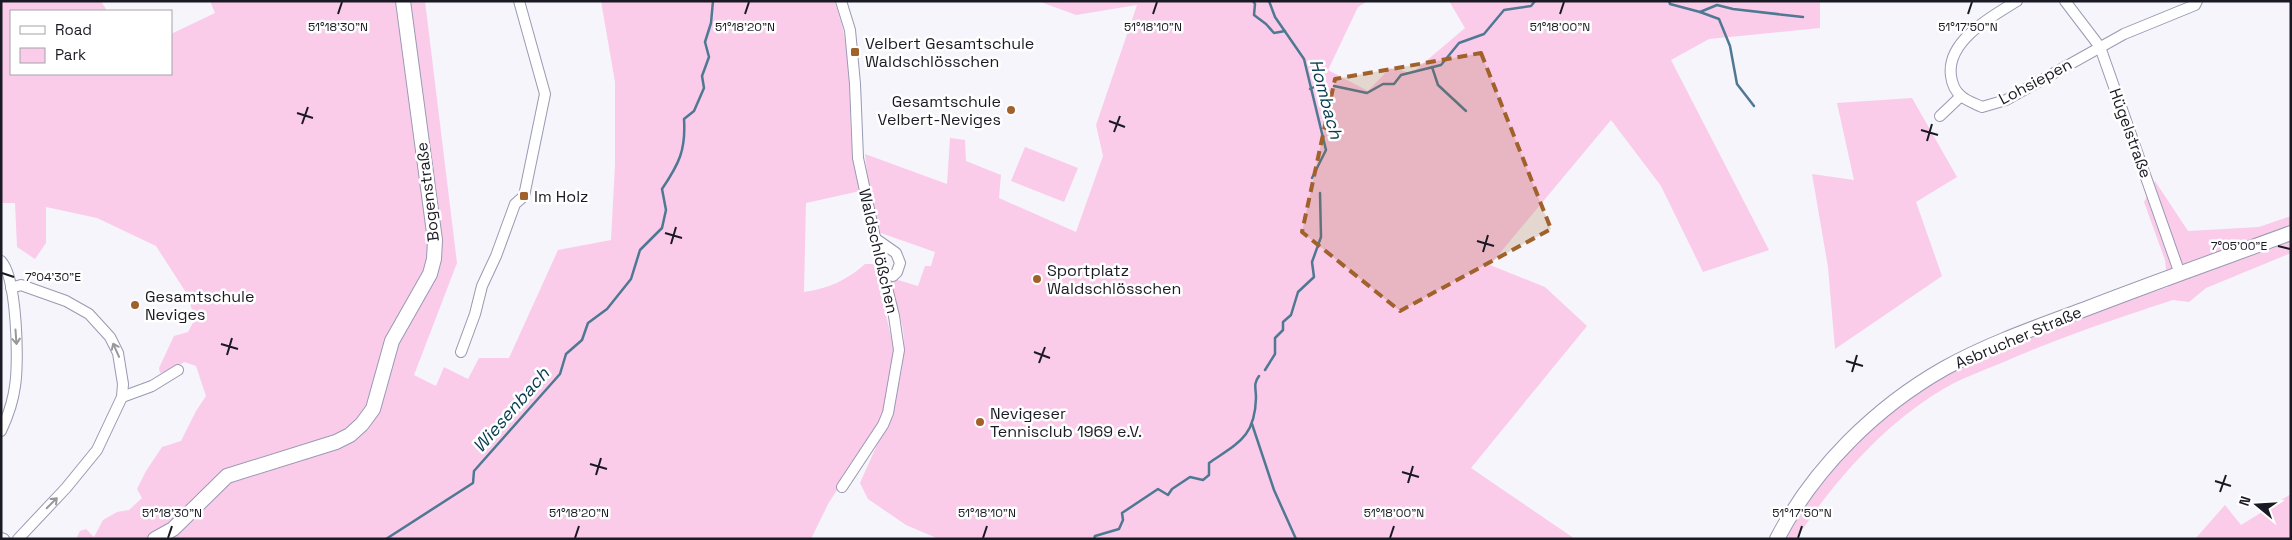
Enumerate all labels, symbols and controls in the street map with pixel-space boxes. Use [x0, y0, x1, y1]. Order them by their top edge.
legend [10, 10, 172, 75]
text: 51°18'30"N [308, 19, 368, 35]
text: 51°18'20"N [715, 19, 775, 35]
text: 51°18'10"N [1124, 19, 1182, 35]
text: 51°18'00"N [1530, 19, 1590, 35]
text: 51°17'50"N [1938, 19, 1998, 35]
text: Road [55, 20, 92, 39]
place label: Velbert Gesamtschule Waldschlösschen [865, 33, 1034, 72]
text: Park [55, 45, 86, 64]
marker: Velbert Gesamtschule Waldschlösschen [849, 46, 861, 58]
street label: Lohsiepen [1995, 53, 2075, 109]
water label: Hombach [1305, 56, 1348, 142]
street label: Hügelstraße [2105, 85, 2156, 181]
place label: Gesamtschule Velbert-Neviges [878, 91, 1001, 130]
marker: Gesamtschule Velbert-Neviges [1005, 104, 1017, 116]
street label: Bogenstraße [411, 141, 444, 243]
place label: Im Holz [534, 186, 588, 207]
street label: Waldschlößchen [854, 187, 903, 316]
marker: Im Holz [518, 190, 530, 202]
text: 7°05'00"E [2211, 238, 2267, 254]
place label: Sportplatz Waldschlösschen [1047, 260, 1181, 299]
text: 7°04'30"E [25, 269, 81, 285]
marker: Sportplatz Waldschlösschen [1031, 273, 1043, 285]
place label: Gesamtschule Neviges [145, 286, 254, 325]
marker: Gesamtschule Neviges [129, 299, 141, 311]
street label: Asbrucher Straße [1952, 301, 2085, 374]
one-way arrow [12, 329, 21, 345]
one-way arrow [110, 343, 120, 358]
water label: Wiesenbach [467, 362, 555, 457]
place label: Nevigeser Tennisclub 1969 e.V. [990, 403, 1142, 442]
marker: Nevigeser Tennisclub 1969 e.V. [974, 416, 986, 428]
north arrow [2232, 480, 2282, 530]
text: N [2235, 494, 2255, 508]
one-way arrow [45, 497, 58, 509]
text: 51°18'30"N [142, 505, 202, 521]
text: 51°18'20"N [549, 505, 609, 521]
text: 51°18'10"N [958, 505, 1016, 521]
text: 51°18'00"N [1364, 505, 1424, 521]
text: 51°17'50"N [1772, 505, 1832, 521]

